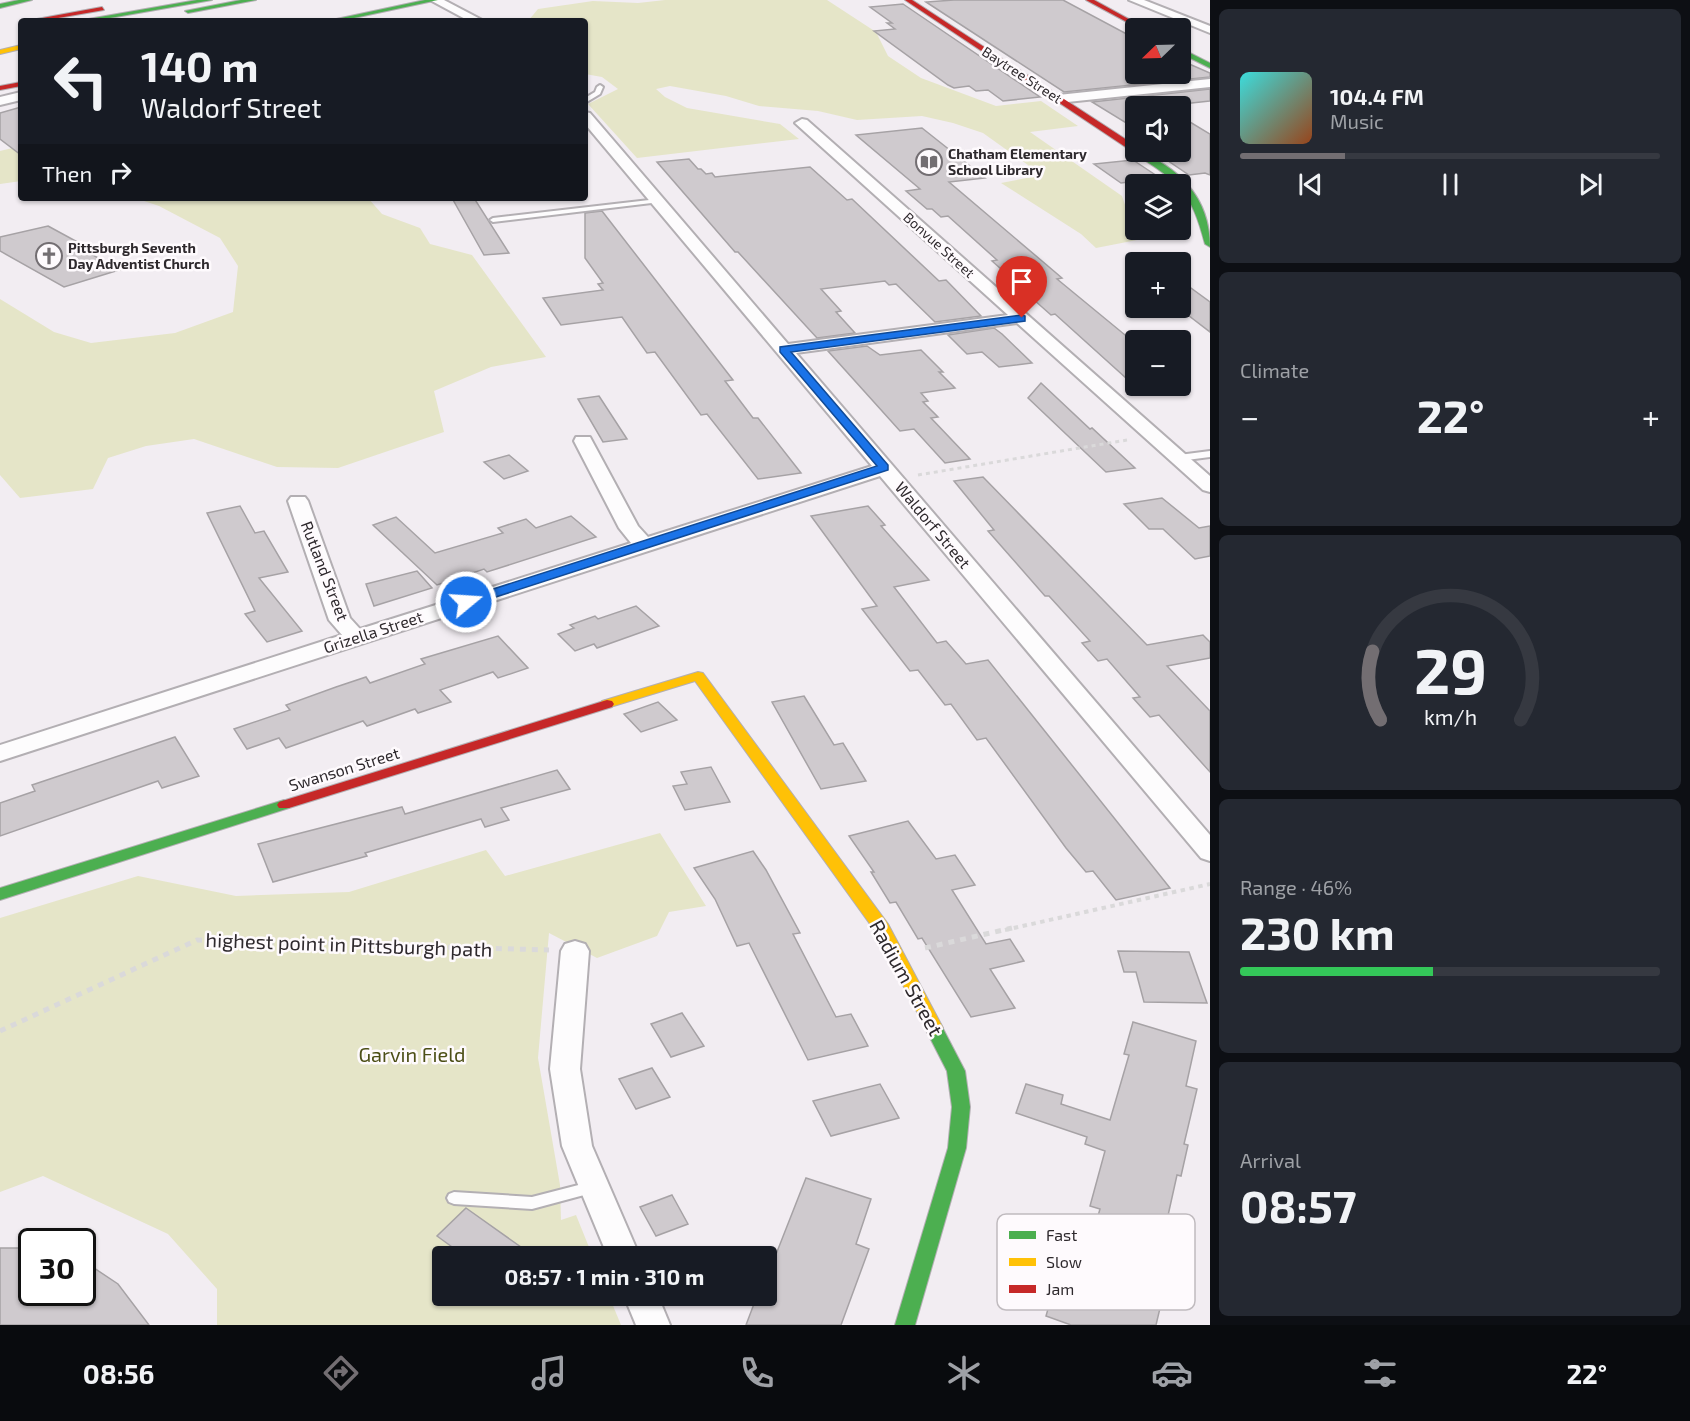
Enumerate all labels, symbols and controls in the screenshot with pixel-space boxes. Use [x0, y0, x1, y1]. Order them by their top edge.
north arrow [1125, 18, 1191, 84]
map controls [1125, 18, 1191, 396]
text: 140 m [141, 40, 258, 90]
icon: left [42, 42, 120, 120]
street label: Baytree Street [979, 43, 1065, 107]
text: 104.4 FM [1330, 83, 1424, 109]
text: Waldorf Street [141, 91, 322, 123]
button: sound [1125, 96, 1191, 162]
text: Music [1330, 109, 1384, 133]
place label: Chatham Elementary School Library [948, 145, 1087, 178]
library icon: Chatham Elementary School Library [914, 147, 944, 177]
icon: right [104, 156, 137, 189]
text: Then [42, 160, 92, 186]
icon: previous [1294, 168, 1327, 201]
icon: pause [1434, 168, 1467, 201]
icon: next [1574, 168, 1607, 201]
button: layers [1125, 174, 1191, 240]
street label: Bonvue Street [900, 208, 978, 281]
place label: Pittsburgh Seventh Day Adventist Church [68, 239, 210, 272]
church icon: Pittsburgh Seventh Day Adventist Church [34, 241, 64, 271]
button: + [1125, 252, 1191, 318]
pin [996, 256, 1047, 318]
icon: arrive [1005, 265, 1038, 298]
button: − [1125, 330, 1191, 396]
text: Climate [1240, 358, 1309, 382]
text: 22° [1417, 388, 1484, 442]
text: − [1240, 396, 1259, 436]
text: + [1642, 396, 1660, 436]
street label: Waldorf Street [892, 478, 975, 572]
street label: Rutland Street [298, 518, 353, 623]
position arrow [434, 570, 498, 634]
street label: Grizella Street [321, 606, 425, 657]
text: 29 [1413, 632, 1487, 707]
text: km/h [1423, 704, 1477, 729]
street label: Swanson Street [286, 743, 401, 794]
text: Range · 46% [1240, 875, 1352, 899]
text: 230 km [1240, 905, 1395, 959]
street label: Radium Street [865, 915, 949, 1040]
street label: highest point in Pittsburgh path [205, 927, 493, 961]
park label: Garvin Field [358, 1042, 466, 1066]
text: Arrival [1240, 1148, 1301, 1172]
text: 08:57 [1240, 1178, 1357, 1232]
legend [997, 1214, 1195, 1310]
text: Fast [1046, 1225, 1077, 1244]
speed limit sign: 30 [18, 1228, 96, 1306]
text: Slow [1046, 1252, 1082, 1271]
text: 08:57 · 1 min · 310 m [505, 1263, 704, 1289]
text: Jam [1046, 1279, 1074, 1298]
icon: directions [320, 1352, 362, 1394]
icon: music [528, 1352, 570, 1394]
icon: phone [736, 1352, 778, 1394]
icon: climate [943, 1352, 985, 1394]
icon: car [1151, 1352, 1193, 1394]
icon: filters [1359, 1352, 1401, 1394]
text: 08:56 [83, 1357, 154, 1389]
text: 22° [1566, 1357, 1607, 1389]

